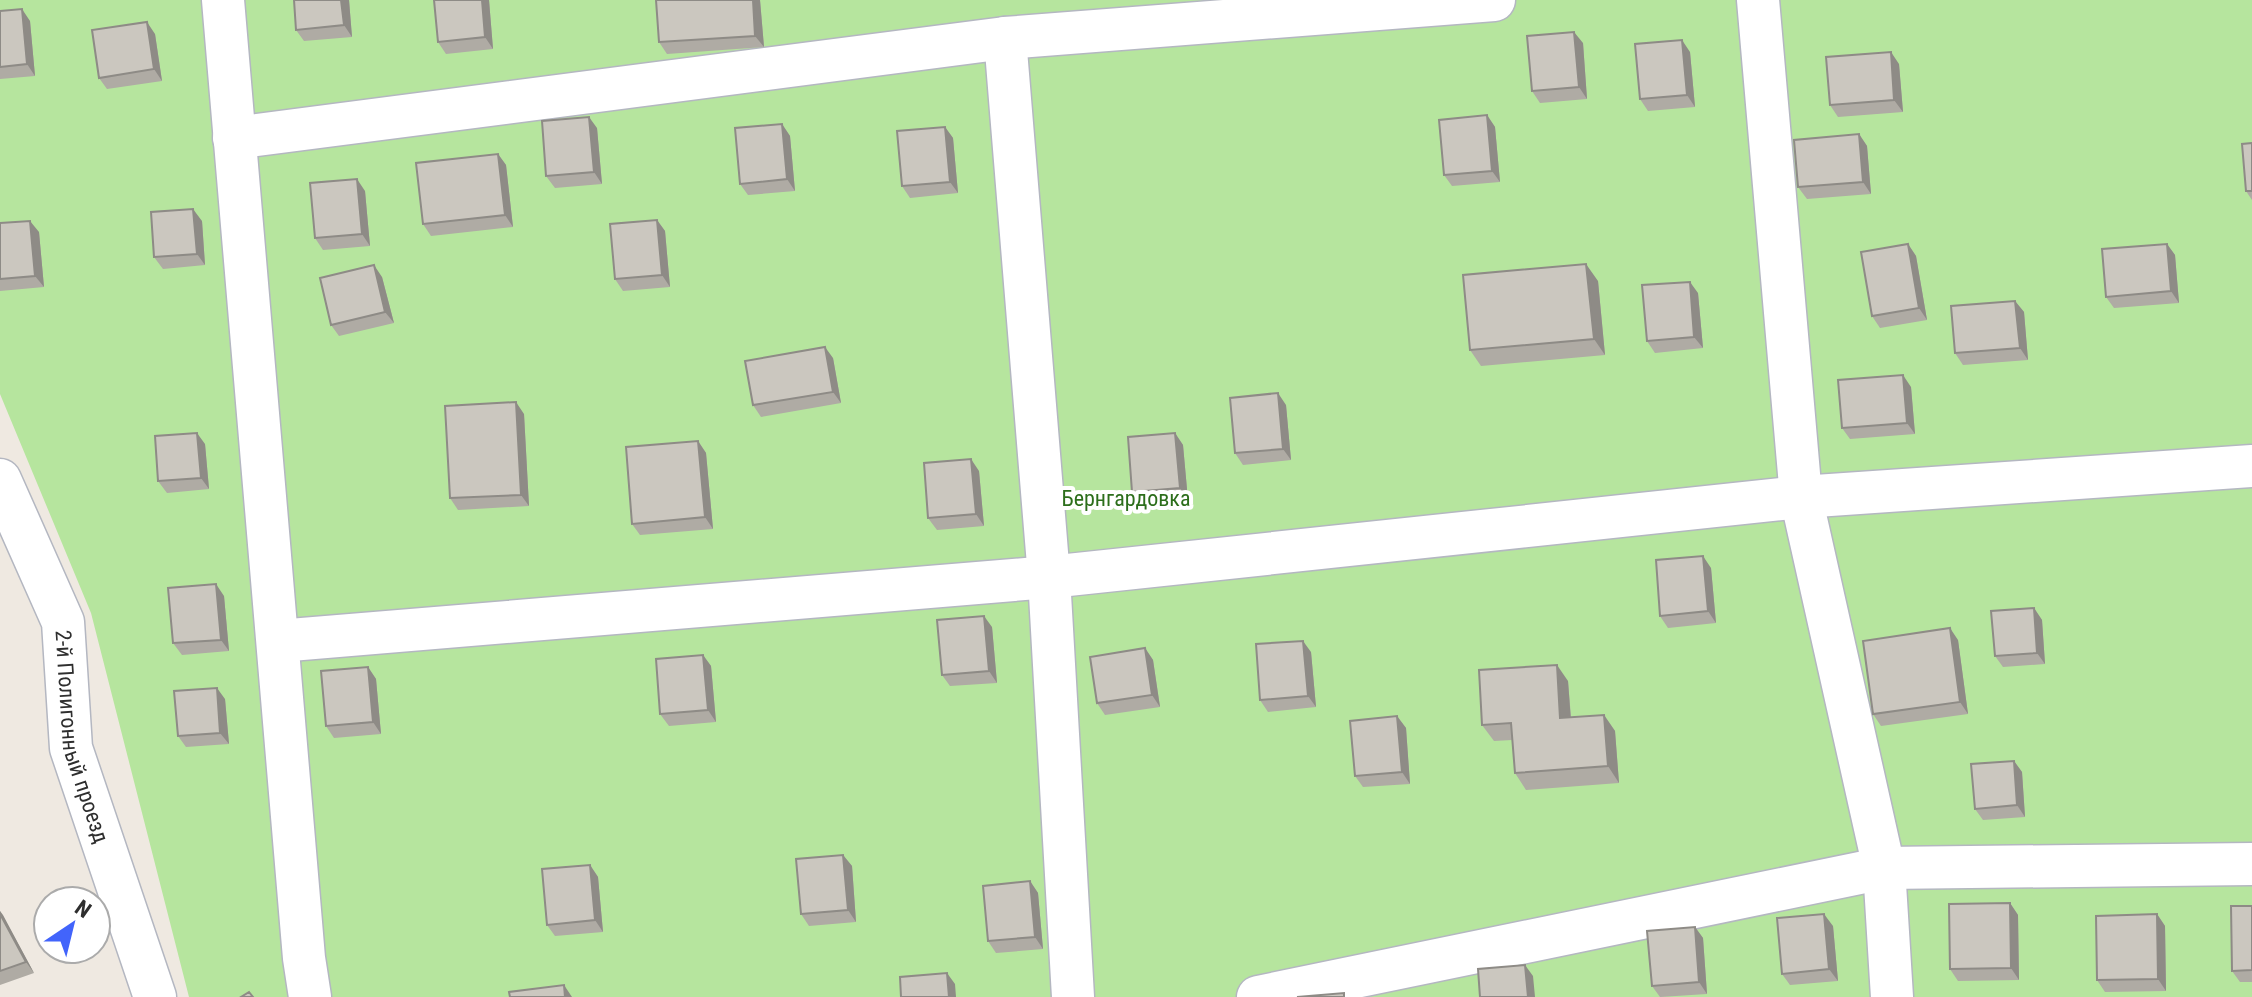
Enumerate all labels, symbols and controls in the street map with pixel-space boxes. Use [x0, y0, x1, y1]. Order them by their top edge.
park label: Бернгардовка [1062, 486, 1190, 511]
street label: 2-й Полигонный проезд [51, 629, 114, 846]
north arrow [32, 885, 112, 965]
text: N [70, 895, 96, 923]

